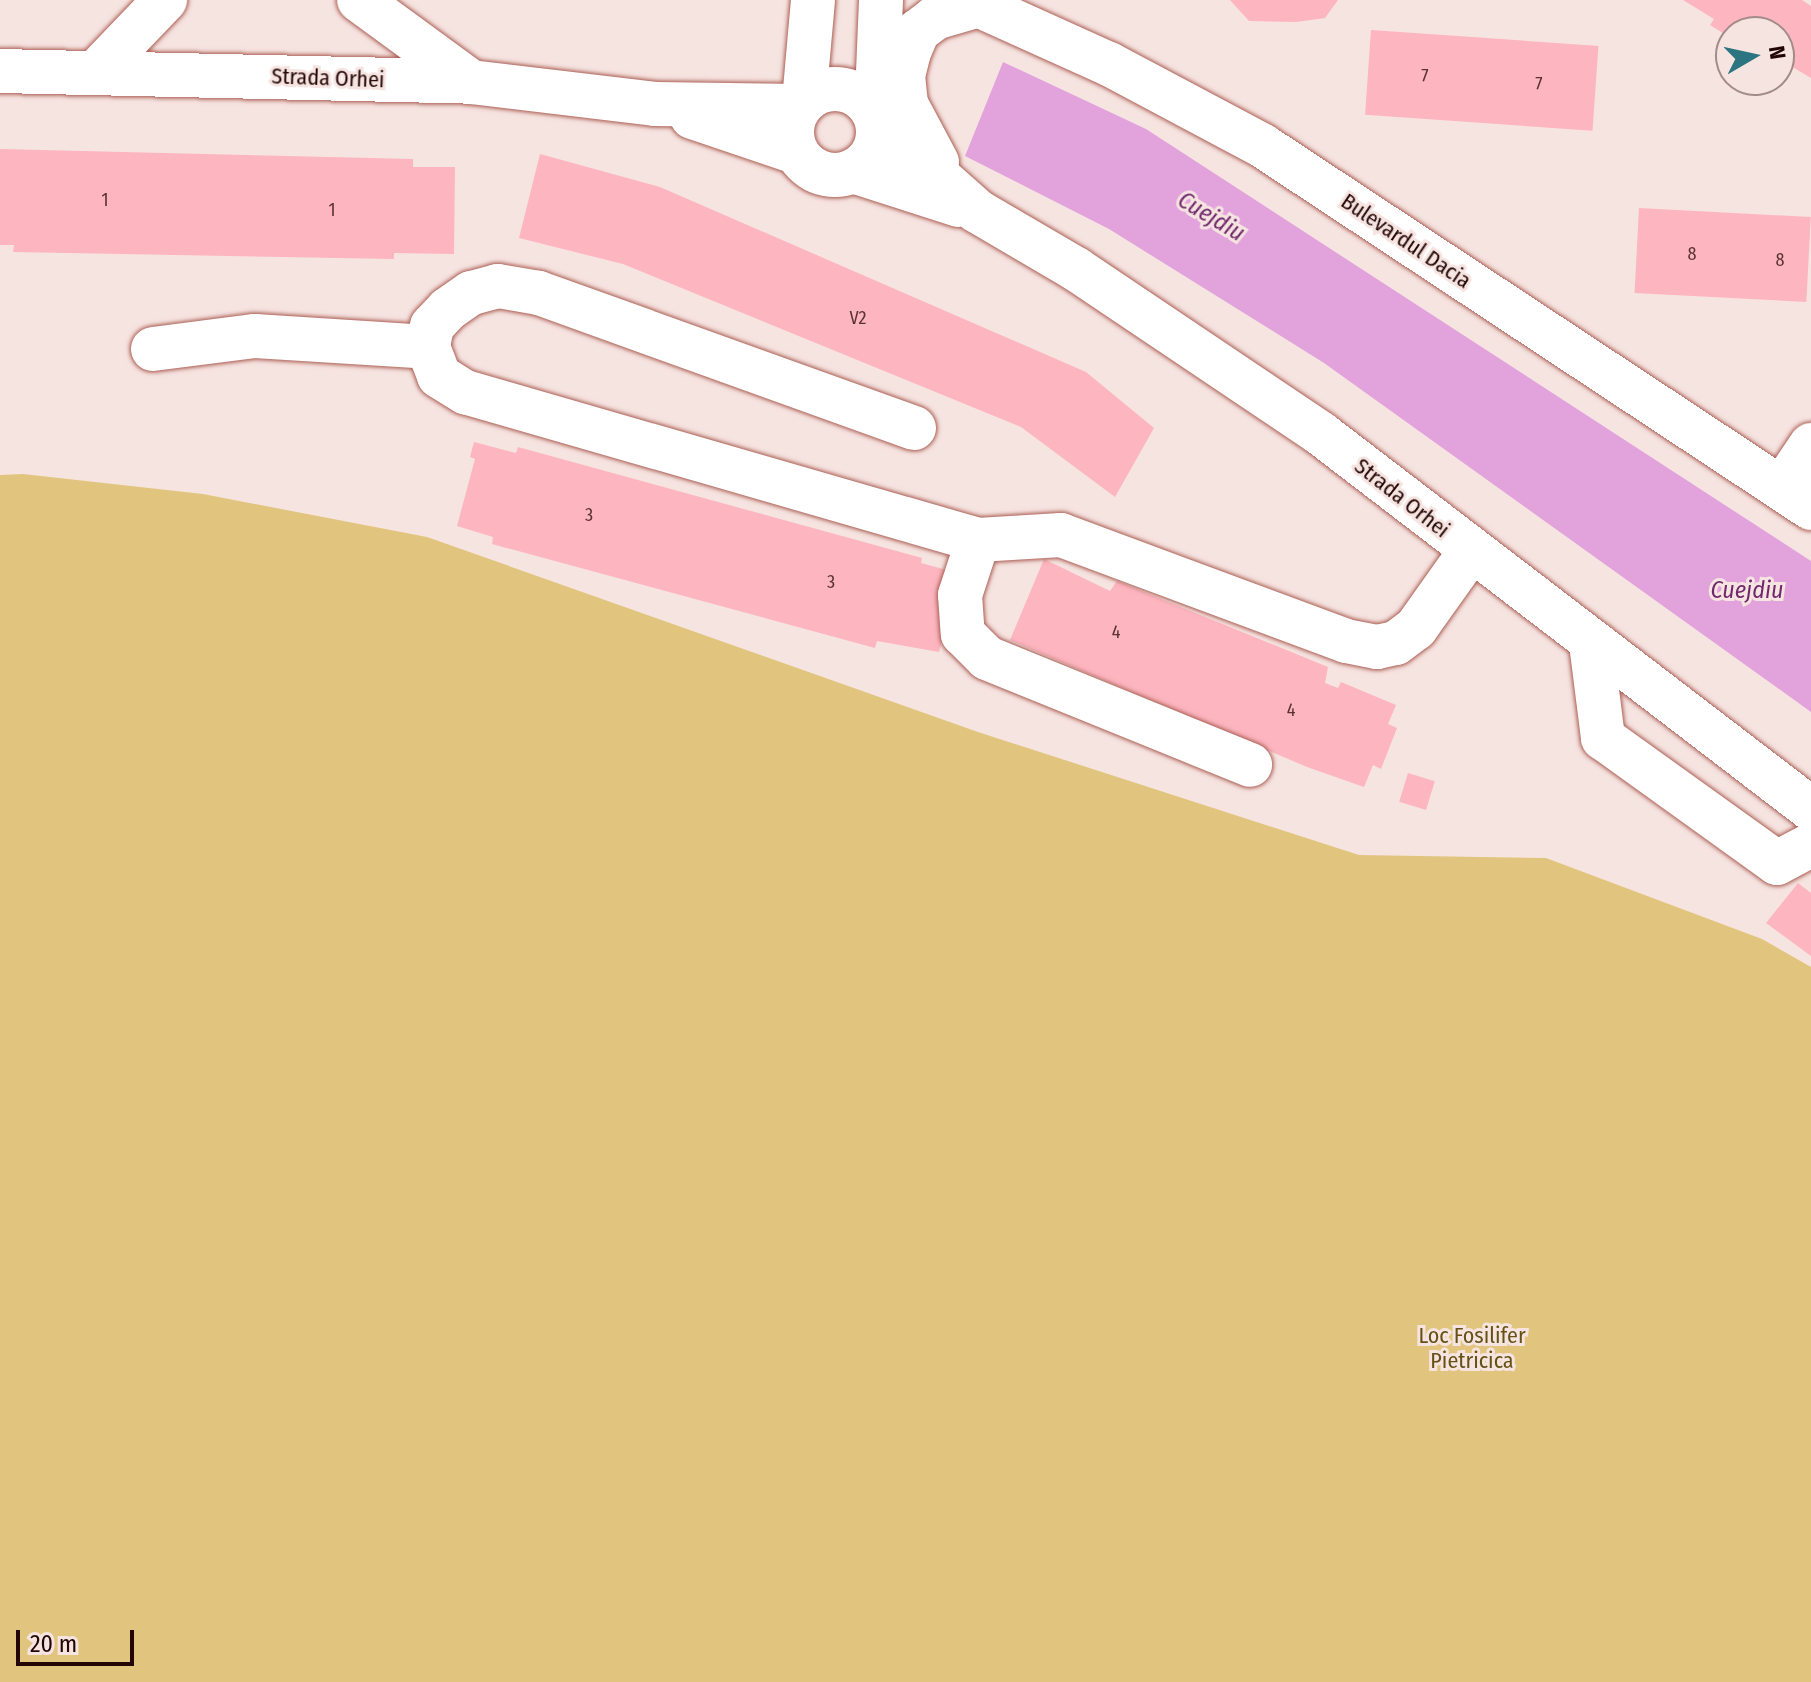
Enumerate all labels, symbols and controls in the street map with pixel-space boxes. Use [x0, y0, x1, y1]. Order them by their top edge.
north arrow [1715, 16, 1795, 96]
text: N [1763, 44, 1792, 61]
street label: Strada Orhei [271, 63, 385, 93]
house number: 7 [1421, 65, 1429, 87]
house number: 7 [1535, 73, 1543, 95]
water label: Cuejdiu [1172, 186, 1250, 248]
street label: Bulevardul Dacia [1336, 188, 1476, 294]
house number: 1 [101, 189, 109, 211]
house number: 1 [328, 199, 336, 221]
house number: 8 [1688, 243, 1696, 265]
house number: 8 [1776, 249, 1784, 271]
house number: V2 [849, 307, 867, 329]
street label: Strada Orhei [1349, 453, 1455, 543]
house number: 3 [585, 504, 593, 526]
house number: 3 [827, 571, 835, 593]
water label: Cuejdiu [1711, 577, 1783, 605]
house number: 4 [1112, 621, 1120, 643]
house number: 4 [1287, 699, 1295, 721]
park label: Loc Fosilifer Pietricica [1418, 1322, 1526, 1374]
scale bar [20, 1614, 138, 1664]
text: 20 m [30, 1630, 77, 1658]

